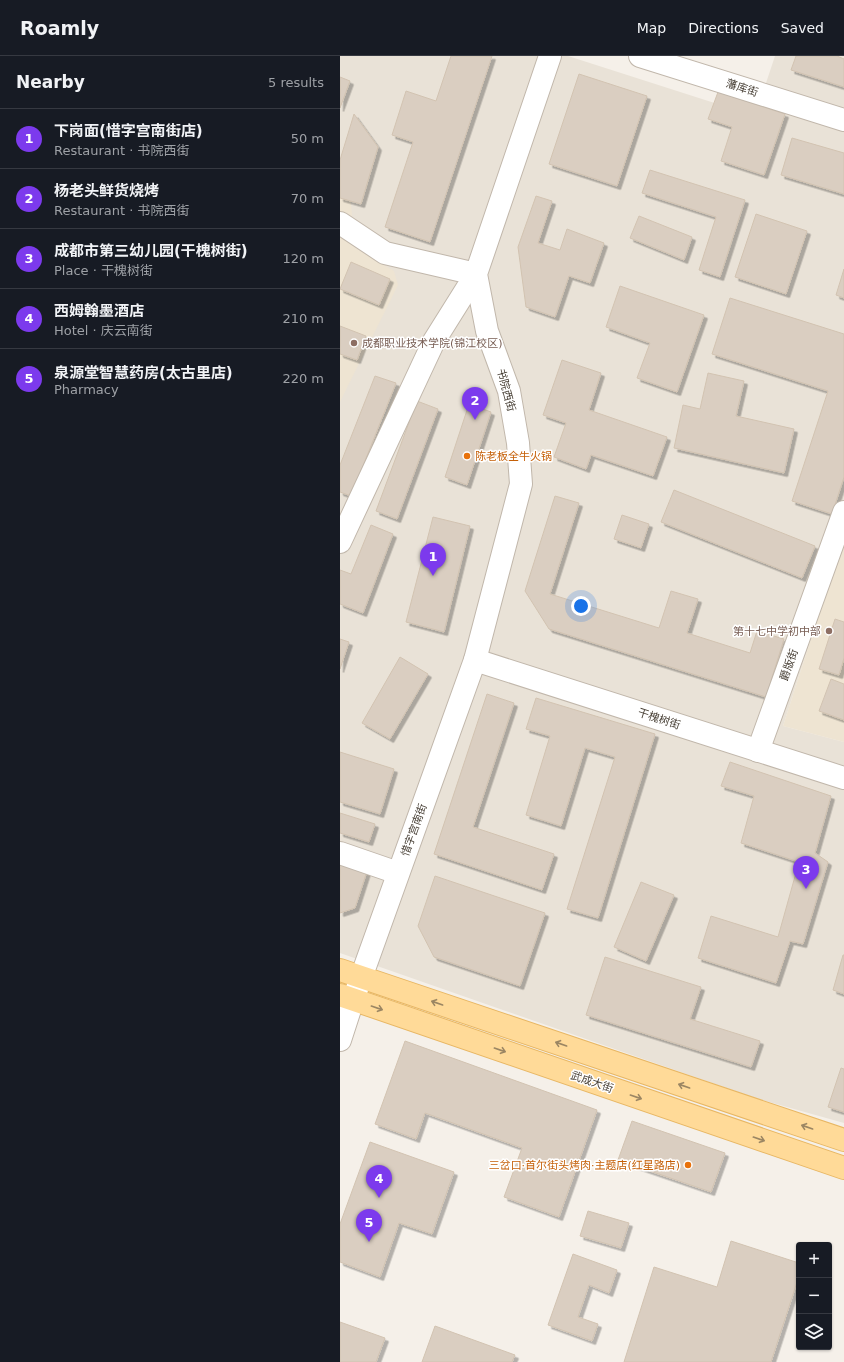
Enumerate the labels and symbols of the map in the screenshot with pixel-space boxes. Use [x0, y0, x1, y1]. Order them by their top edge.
street label: 藩库街 [724, 77, 760, 99]
place label: 成都职业技术学院(锦江校区) [362, 337, 503, 350]
marker: 成都职业技术学院(锦江校区) [349, 338, 359, 348]
street label: 书院西街 [494, 367, 518, 413]
pin: 2 [462, 387, 488, 420]
place label: 陈老板全牛火锅 [475, 450, 552, 463]
marker: 陈老板全牛火锅 [462, 451, 472, 461]
pin: 1 [420, 543, 446, 576]
your location [571, 596, 591, 616]
place label: 第十七中学初中部 [733, 625, 821, 638]
marker: 第十七中学初中部 [824, 626, 834, 636]
street label: 爵版街 [777, 647, 801, 683]
street label: 干槐树街 [636, 706, 682, 732]
street label: 惜字宫南街 [398, 802, 430, 858]
pin: 3 [793, 856, 819, 889]
one-way arrow [431, 999, 444, 1006]
one-way arrow [370, 1005, 383, 1012]
one-way arrow [555, 1040, 567, 1048]
one-way arrow [493, 1047, 506, 1054]
street label: 武成大街 [569, 1069, 615, 1095]
one-way arrow [677, 1082, 690, 1089]
one-way arrow [630, 1093, 642, 1101]
one-way arrow [801, 1123, 814, 1130]
one-way arrow [753, 1135, 765, 1143]
place label: 三岔口·首尔街头烤肉·主题店(红星路店) [488, 1159, 680, 1172]
marker: 三岔口·首尔街头烤肉·主题店(红星路店) [683, 1160, 693, 1170]
pin: 4 [366, 1165, 392, 1198]
pin: 5 [356, 1209, 382, 1242]

